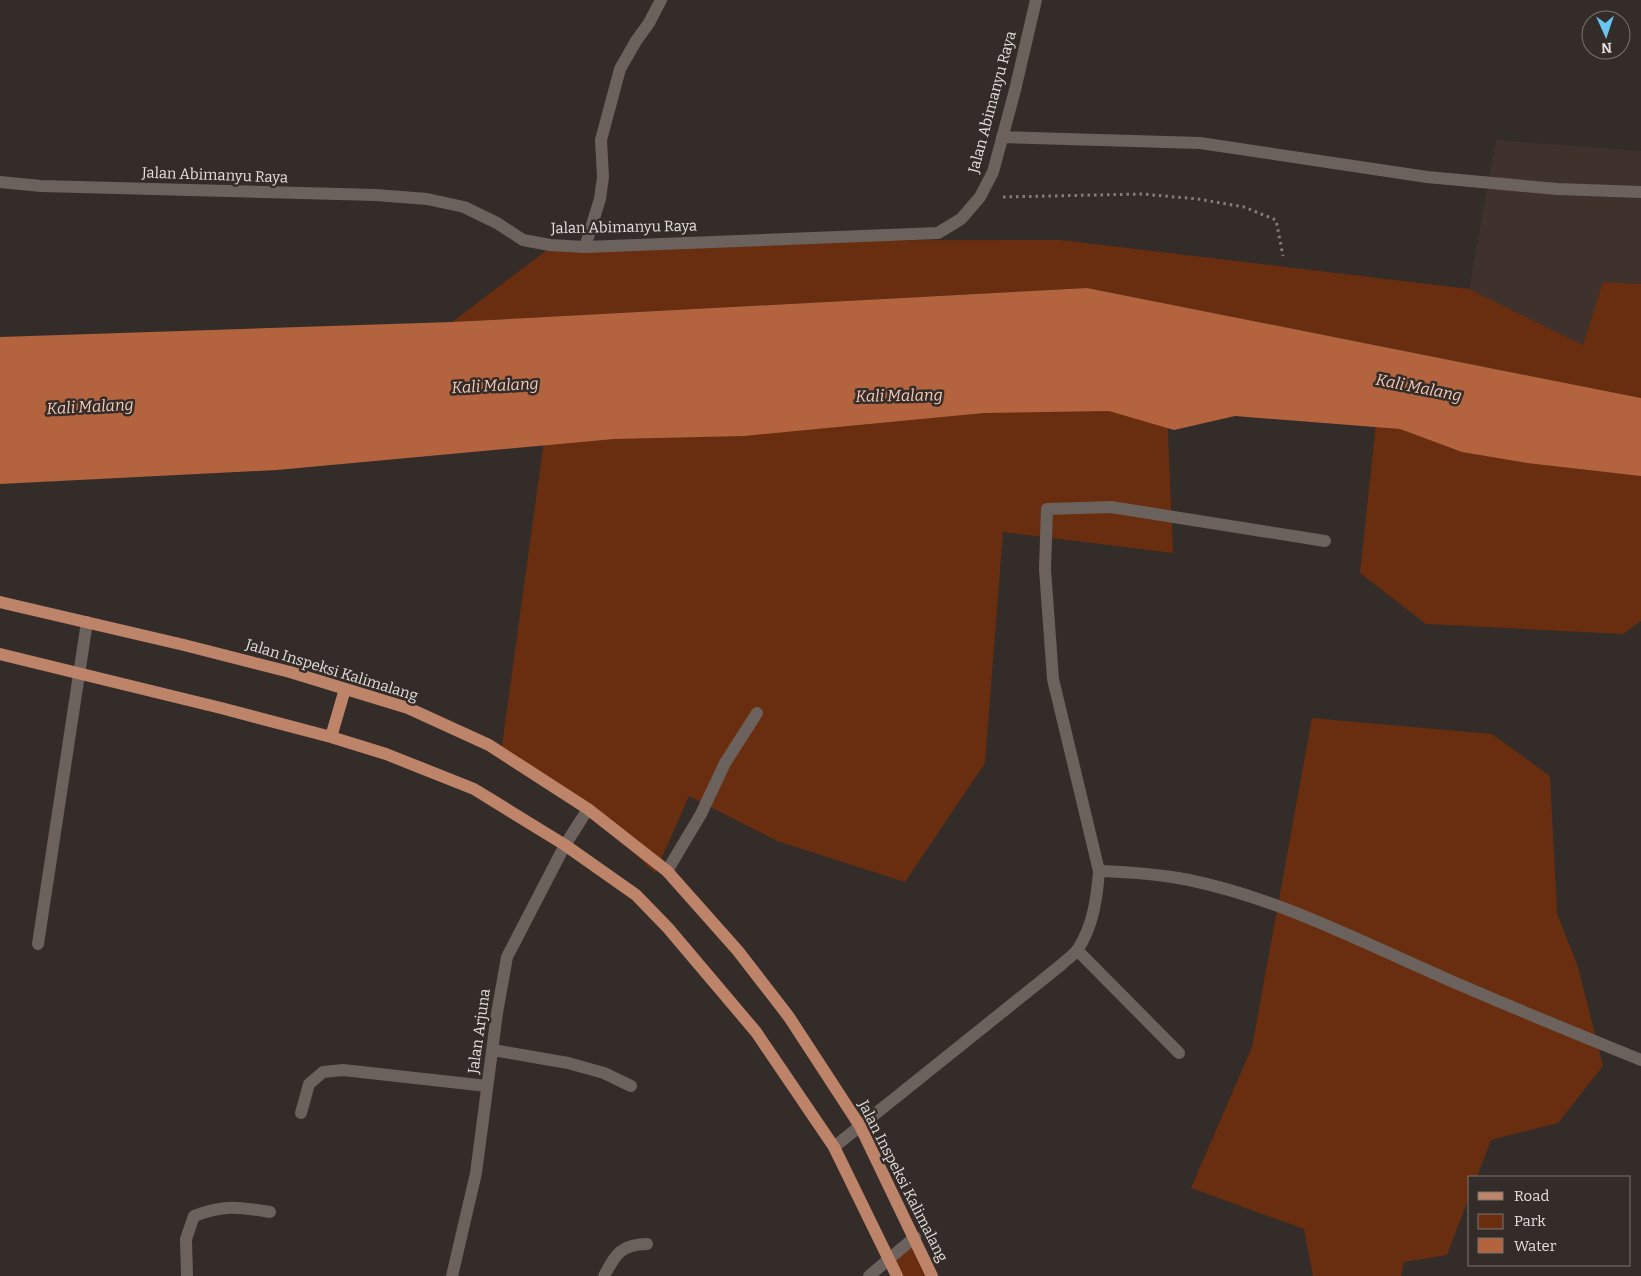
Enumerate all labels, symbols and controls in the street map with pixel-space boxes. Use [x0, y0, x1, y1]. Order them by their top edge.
north arrow [1581, 10, 1631, 60]
street label: Jalan Abimanyu Raya [964, 29, 1020, 176]
text: N [1601, 39, 1612, 56]
street label: Jalan Abimanyu Raya [141, 163, 288, 187]
street label: Jalan Abimanyu Raya [550, 217, 697, 237]
water label: Kali Malang [1374, 370, 1464, 405]
water label: Kali Malang [451, 374, 539, 397]
water label: Kali Malang [855, 385, 943, 406]
water label: Kali Malang [46, 395, 134, 418]
street label: Jalan Inspeksi Kalimalang [243, 635, 420, 705]
street label: Jalan Arjuna [464, 987, 494, 1076]
street label: Jalan Inspeksi Kalimalang [854, 1096, 952, 1265]
legend [1468, 1176, 1631, 1266]
text: Road [1514, 1187, 1549, 1205]
text: Park [1514, 1212, 1546, 1230]
text: Water [1514, 1237, 1557, 1255]

